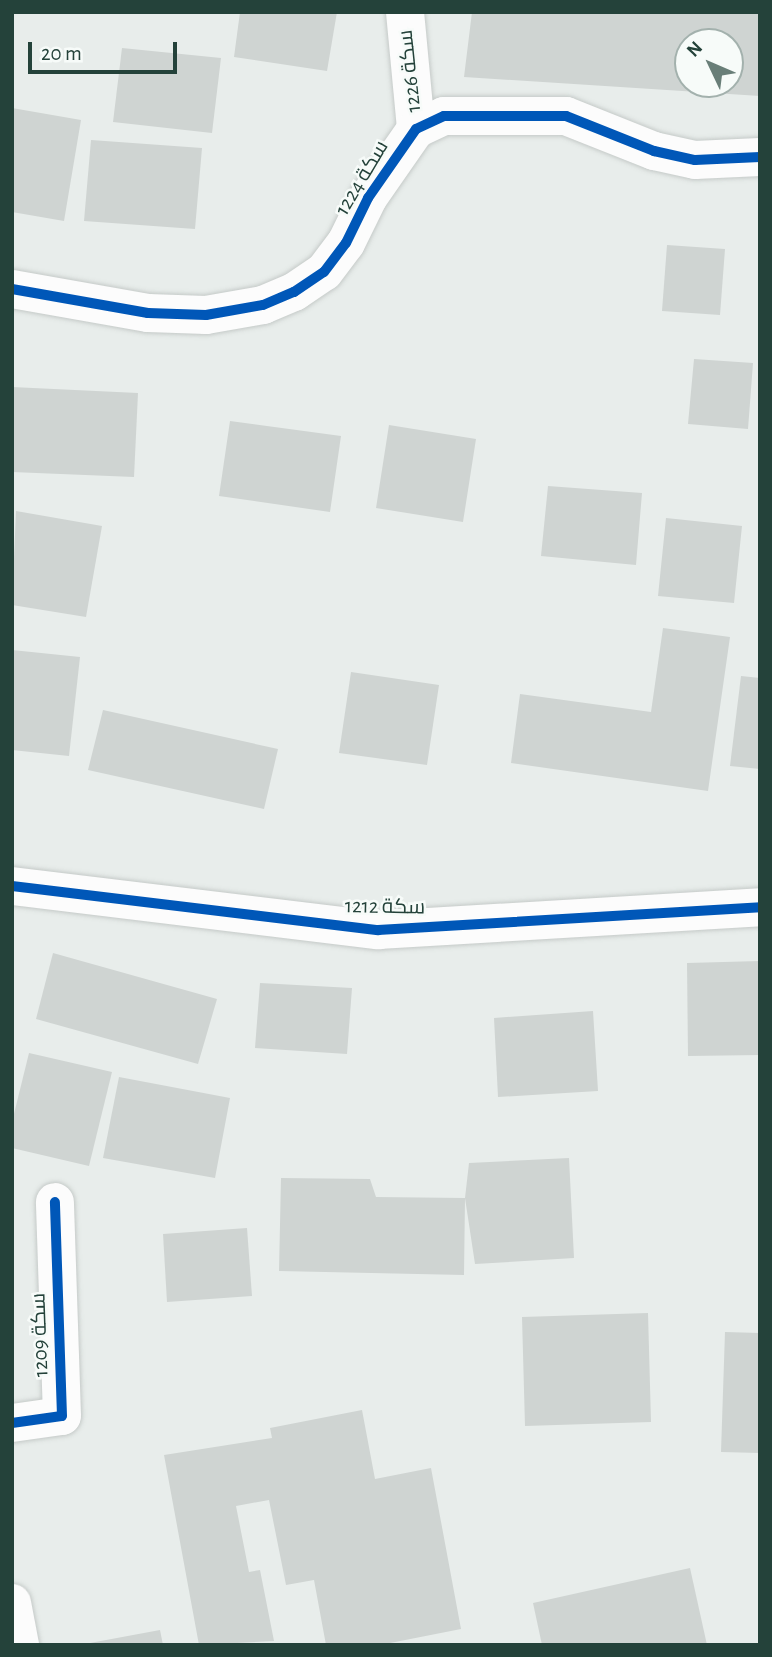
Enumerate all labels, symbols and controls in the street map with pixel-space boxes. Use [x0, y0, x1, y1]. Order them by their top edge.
scale bar [32, 28, 180, 72]
street label: سكة 1226 [393, 28, 427, 114]
north arrow [674, 28, 744, 98]
text: N [684, 38, 706, 61]
text: 20 m [41, 43, 82, 64]
street label: سكة 1224 [330, 136, 394, 220]
street label: سكة 1212 [345, 894, 425, 920]
street label: سكة 1209 [26, 1292, 54, 1378]

